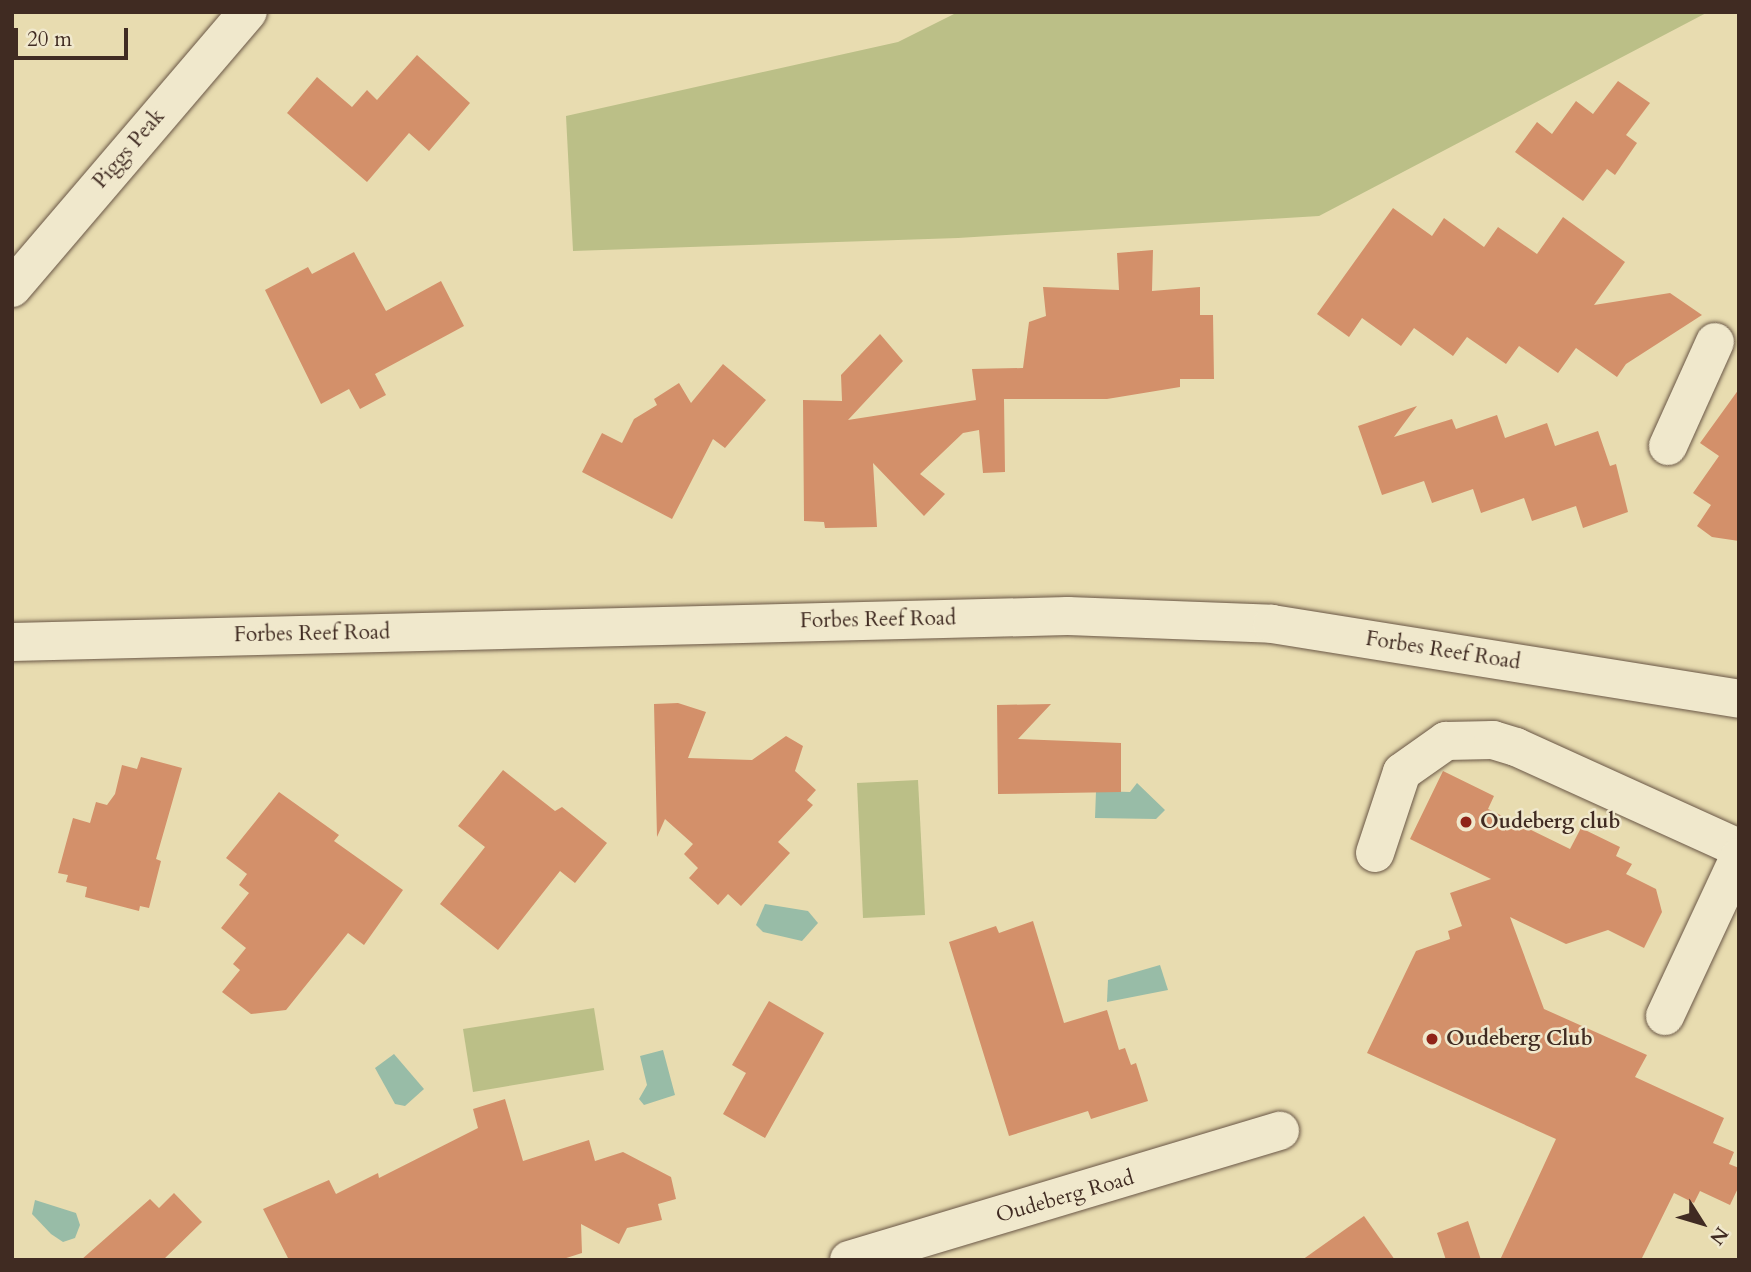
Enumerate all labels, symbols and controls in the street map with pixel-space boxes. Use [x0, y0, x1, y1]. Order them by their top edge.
scale bar [18, 14, 131, 58]
text: 20 m [27, 25, 72, 54]
street label: Piggs Peak [88, 104, 170, 194]
street label: Forbes Reef Road [800, 606, 956, 634]
street label: Forbes Reef Road [234, 620, 390, 648]
street label: Forbes Reef Road [1364, 626, 1522, 676]
place label: Oudeberg club [1480, 809, 1621, 835]
marker: Oudeberg club [1458, 814, 1474, 830]
place label: Oudeberg Club [1446, 1026, 1593, 1052]
marker: Oudeberg Club [1424, 1031, 1440, 1047]
street label: Oudeberg Road [993, 1165, 1137, 1229]
north arrow [1667, 1188, 1737, 1258]
text: N [1703, 1221, 1734, 1250]

